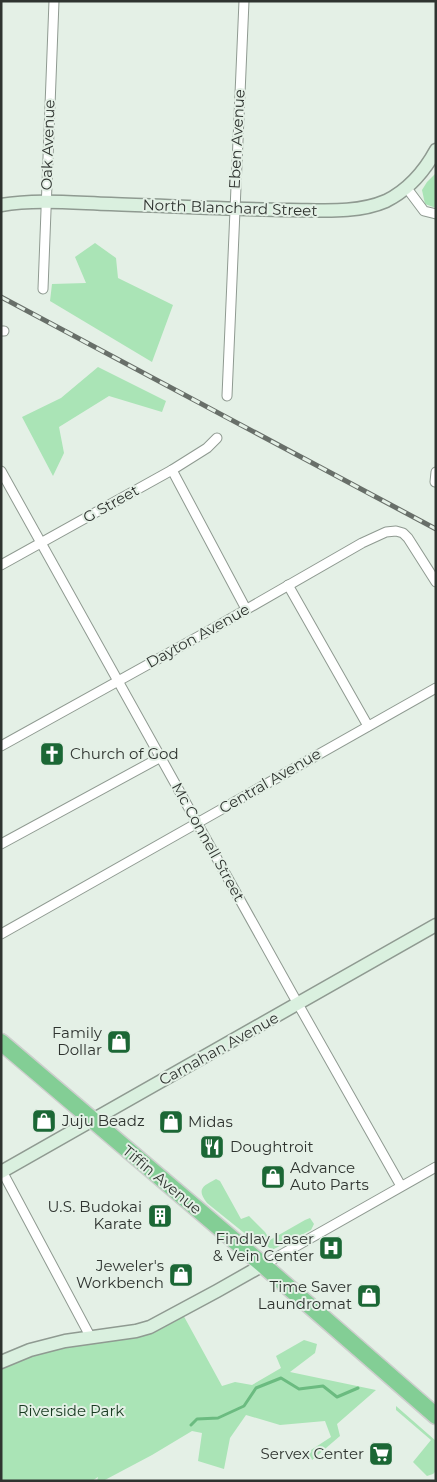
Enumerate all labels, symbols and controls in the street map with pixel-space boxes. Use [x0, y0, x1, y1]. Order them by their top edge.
street label: Eben Avenue [224, 89, 249, 189]
street label: Oak Avenue [36, 99, 59, 191]
street label: North Blanchard Street [142, 195, 318, 220]
street label: G Street [80, 480, 142, 527]
street label: Dayton Avenue [143, 599, 253, 672]
church icon: Church of God [39, 741, 65, 767]
place label: Church of God [70, 744, 179, 763]
street label: Central Avenue [215, 744, 324, 817]
street label: Mc Connell Street [168, 779, 249, 905]
street label: Carnahan Avenue [156, 1008, 282, 1089]
place label: Family Dollar [52, 1023, 103, 1059]
shop icon: Family Dollar [106, 1029, 132, 1055]
shop icon: Juju Beadz [31, 1108, 57, 1134]
shop icon: Midas [158, 1109, 184, 1135]
place label: Juju Beadz [61, 1111, 145, 1130]
place label: Midas [188, 1112, 233, 1131]
restaurant icon: Doughtroit [199, 1134, 225, 1160]
place label: Doughtroit [230, 1137, 314, 1156]
street label: Tiffin Avenue [119, 1141, 206, 1218]
place label: Advance Auto Parts [290, 1158, 369, 1194]
shop icon: Advance Auto Parts [260, 1164, 286, 1190]
place label: U.S. Budokai Karate [48, 1197, 142, 1233]
building icon: U.S. Budokai Karate [147, 1203, 173, 1229]
place label: Findlay Laser & Vein Center [213, 1229, 314, 1265]
hospital icon: Findlay Laser & Vein Center [318, 1235, 344, 1261]
place label: Jeweler's Workbench [76, 1256, 164, 1292]
shop icon: Jeweler's Workbench [168, 1262, 194, 1288]
place label: Time Saver Laundromat [258, 1277, 352, 1313]
shop icon: Time Saver Laundromat [356, 1283, 382, 1309]
park label: Riverside Park [18, 1401, 124, 1420]
supermarket icon: Servex Center [368, 1441, 394, 1467]
place label: Servex Center [260, 1444, 364, 1463]

